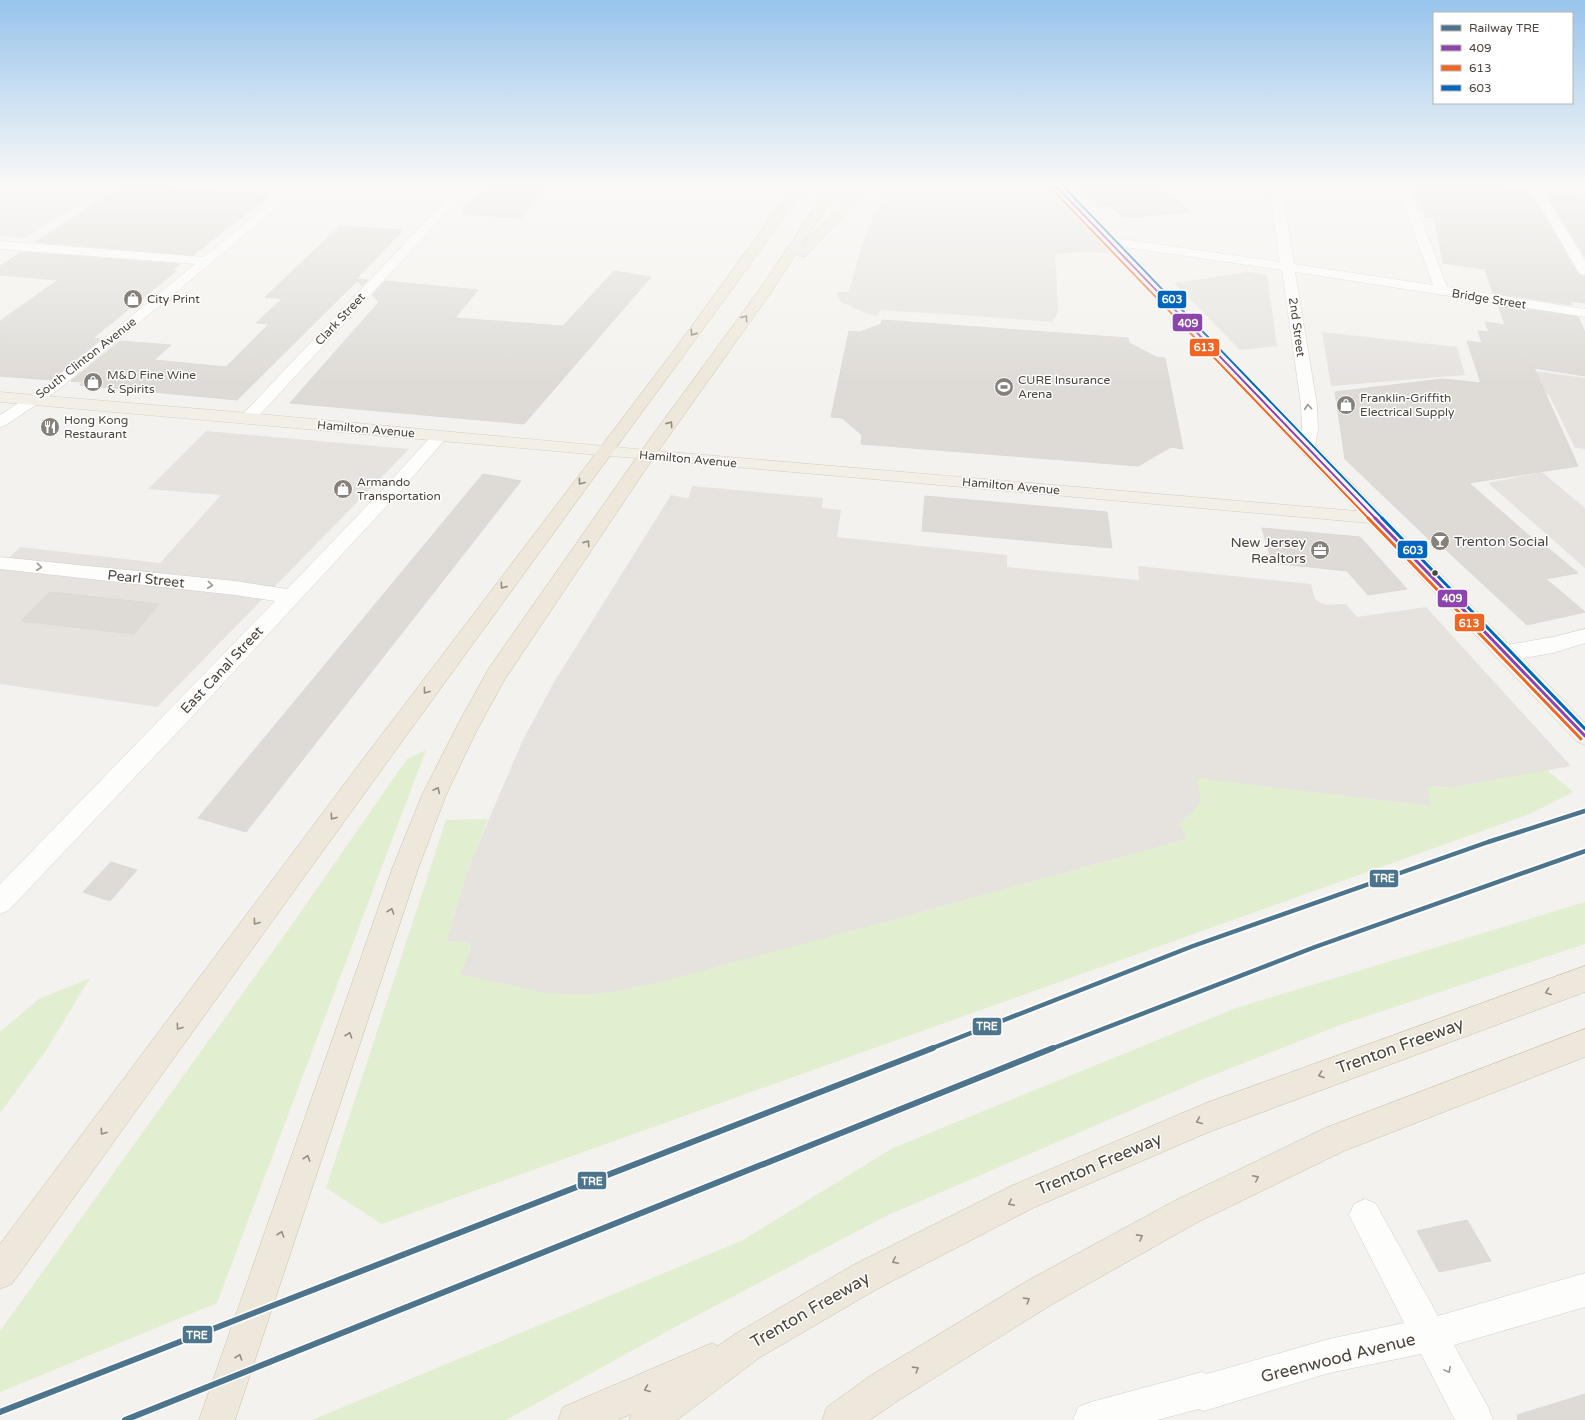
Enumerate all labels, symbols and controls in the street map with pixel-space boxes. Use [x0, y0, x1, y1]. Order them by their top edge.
legend [1433, 12, 1573, 104]
text: Railway TRE [1469, 21, 1540, 35]
text: 409 [1469, 41, 1492, 55]
text: 613 [1469, 61, 1492, 75]
text: 603 [1469, 81, 1492, 95]
street label: Bridge Street [1451, 286, 1528, 312]
shop icon: City Print [122, 288, 144, 310]
street label: Clark Street [312, 290, 368, 348]
line badge: 603 [1157, 290, 1187, 309]
place label: City Print [147, 292, 200, 306]
text: 603 [1162, 293, 1182, 306]
street label: 2nd Street [1286, 296, 1308, 358]
line badge: 409 [1172, 313, 1203, 332]
street label: South Clinton Avenue [33, 314, 139, 402]
one-way arrow [740, 315, 747, 322]
text: 409 [1178, 317, 1198, 330]
one-way arrow [691, 329, 698, 336]
line badge: 613 [1189, 338, 1220, 357]
text: 613 [1194, 341, 1214, 354]
place label: M&D Fine Wine & Spirits [107, 368, 196, 396]
shop icon: M&D Fine Wine & Spirits [82, 371, 104, 393]
place label: CURE Insurance Arena [1018, 373, 1110, 401]
sports icon: CURE Insurance Arena [993, 376, 1015, 398]
place label: Franklin-Griffith Electrical Supply [1360, 391, 1455, 419]
shop icon: Franklin-Griffith Electrical Supply [1335, 394, 1357, 416]
one-way arrow [1304, 404, 1313, 410]
place label: Hong Kong Restaurant [64, 413, 128, 441]
restaurant icon: Hong Kong Restaurant [39, 416, 61, 438]
street label: Hamilton Avenue [317, 418, 416, 440]
one-way arrow [665, 421, 673, 428]
street label: Hamilton Avenue [639, 448, 738, 470]
place label: Armando Transportation [357, 475, 441, 503]
street label: Hamilton Avenue [962, 475, 1061, 497]
shop icon: Armando Transportation [332, 478, 354, 500]
one-way arrow [579, 478, 586, 485]
bar icon: Trenton Social [1429, 530, 1451, 552]
place label: Trenton Social [1454, 533, 1549, 550]
place label: New Jersey Realtors [1230, 534, 1306, 567]
office icon: New Jersey Realtors [1309, 539, 1331, 561]
one-way arrow [583, 540, 590, 547]
line badge: 603 [1397, 540, 1428, 559]
text: 603 [1403, 544, 1423, 557]
one-way arrow [36, 562, 42, 571]
street label: Pearl Street [107, 566, 186, 592]
unlabelled marker [1430, 568, 1440, 578]
one-way arrow [207, 580, 213, 589]
one-way arrow [501, 582, 508, 589]
line badge: 409 [1437, 589, 1468, 608]
text: 409 [1442, 592, 1462, 605]
line badge: 613 [1454, 613, 1485, 632]
text: 613 [1459, 617, 1479, 630]
street label: East Canal Street [177, 622, 267, 717]
one-way arrow [423, 687, 431, 694]
one-way arrow [432, 787, 440, 794]
one-way arrow [331, 813, 338, 820]
line badge: TRE [1369, 869, 1399, 888]
text: TRE [1372, 872, 1395, 885]
one-way arrow [386, 908, 395, 915]
one-way arrow [254, 918, 261, 925]
one-way arrow [1545, 988, 1552, 996]
street label: Trenton Freeway [1333, 1013, 1467, 1079]
line badge: TRE [972, 1017, 1002, 1036]
text: TRE [975, 1020, 998, 1033]
one-way arrow [177, 1023, 184, 1030]
one-way arrow [344, 1031, 353, 1038]
one-way arrow [1318, 1071, 1325, 1079]
one-way arrow [1196, 1116, 1203, 1124]
one-way arrow [100, 1128, 107, 1135]
street label: Trenton Freeway [1033, 1128, 1165, 1200]
one-way arrow [303, 1154, 311, 1161]
line badge: TRE [577, 1171, 607, 1190]
text: TRE [580, 1175, 603, 1188]
one-way arrow [1251, 1175, 1259, 1183]
one-way arrow [1008, 1198, 1016, 1205]
one-way arrow [277, 1230, 285, 1237]
one-way arrow [1136, 1234, 1143, 1241]
one-way arrow [892, 1256, 900, 1264]
street label: Trenton Freeway [747, 1267, 873, 1353]
one-way arrow [1022, 1298, 1029, 1305]
line badge: TRE [182, 1325, 213, 1344]
text: TRE [185, 1329, 208, 1342]
street label: Greenwood Avenue [1259, 1329, 1417, 1387]
one-way arrow [234, 1353, 243, 1360]
one-way arrow [912, 1366, 919, 1373]
one-way arrow [1443, 1366, 1451, 1373]
one-way arrow [643, 1385, 650, 1393]

